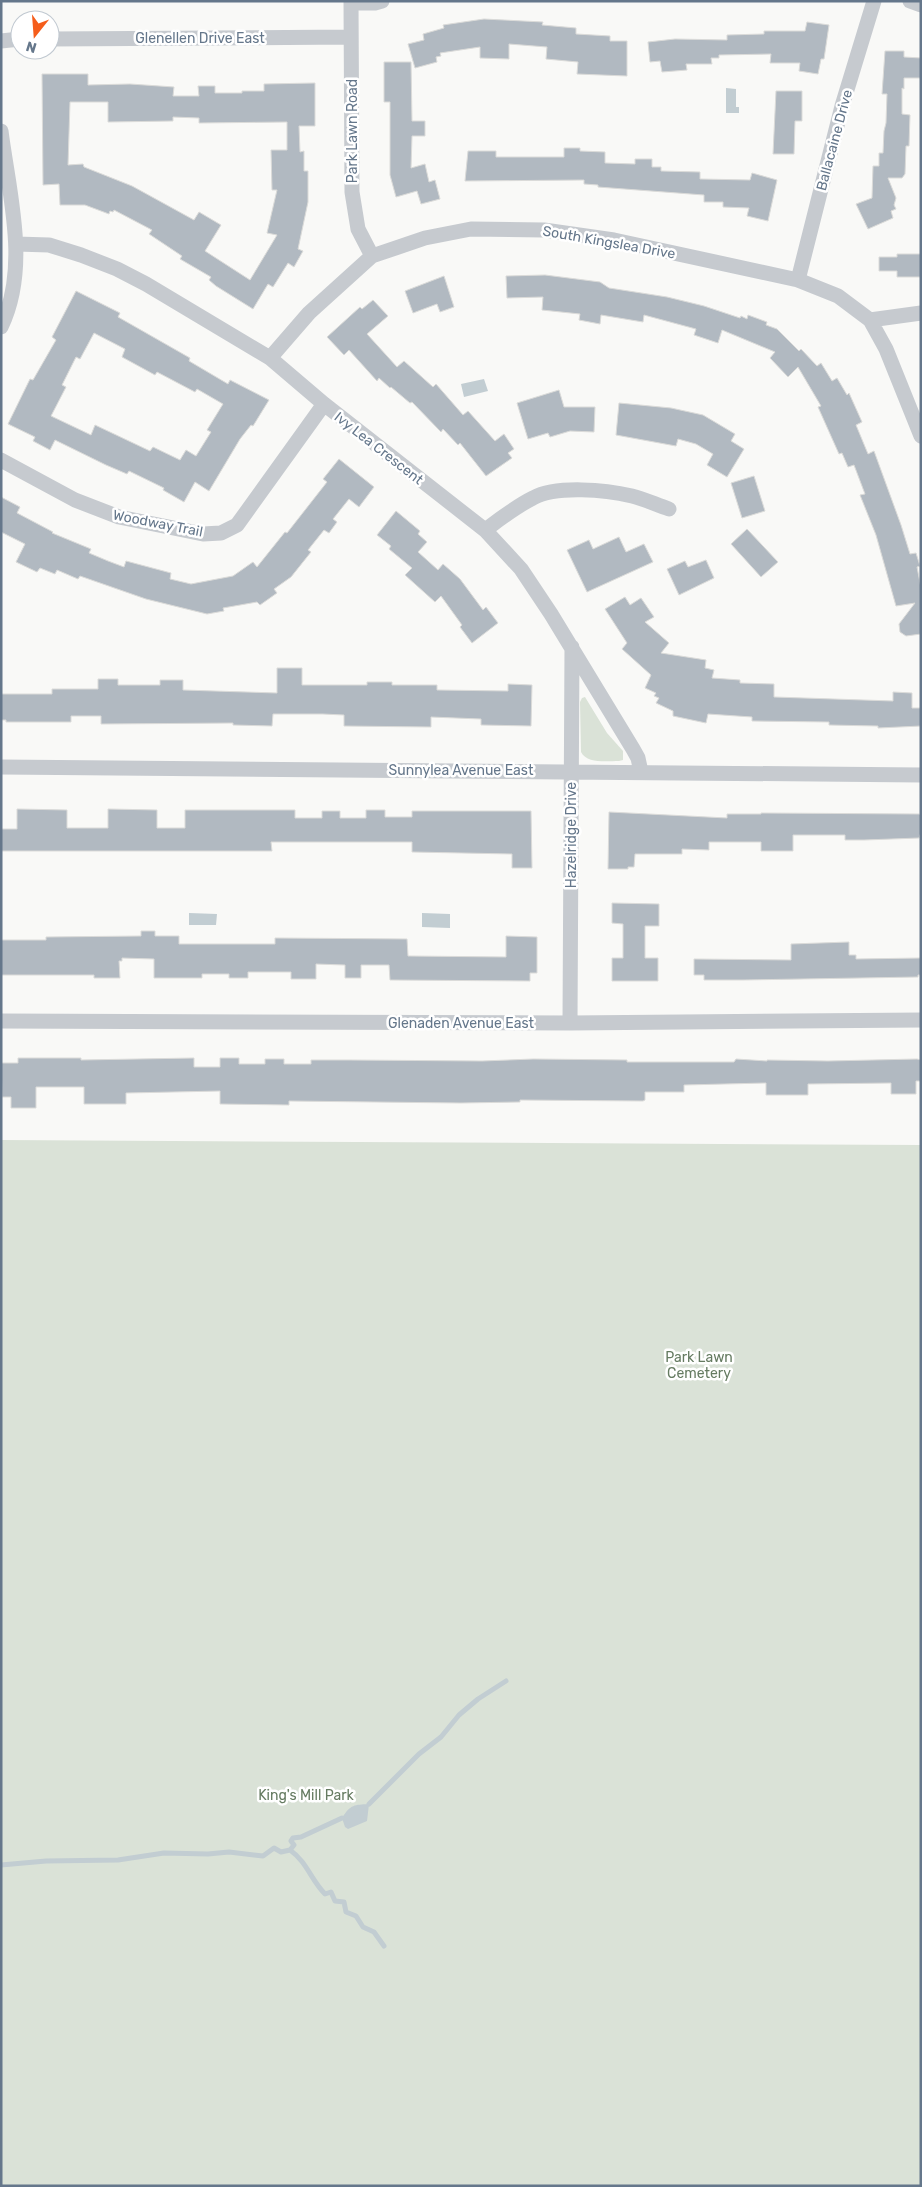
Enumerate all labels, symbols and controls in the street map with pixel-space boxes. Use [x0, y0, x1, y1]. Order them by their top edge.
north arrow [10, 10, 60, 60]
street label: Glenellen Drive East [135, 30, 265, 47]
text: N [24, 37, 39, 57]
street label: Park Lawn Road [344, 79, 361, 183]
street label: Ballacaine Drive [813, 88, 856, 193]
street label: South Kingslea Drive [541, 222, 677, 263]
street label: Ivy Lea Crescent [331, 408, 427, 489]
street label: Woodway Trail [112, 506, 204, 541]
street label: Sunnylea Avenue East [389, 762, 534, 779]
street label: Hazelridge Drive [563, 782, 580, 888]
street label: Glenaden Avenue East [388, 1015, 535, 1032]
park label: Park Lawn Cemetery [665, 1349, 733, 1382]
park label: King's Mill Park [258, 1787, 355, 1804]

